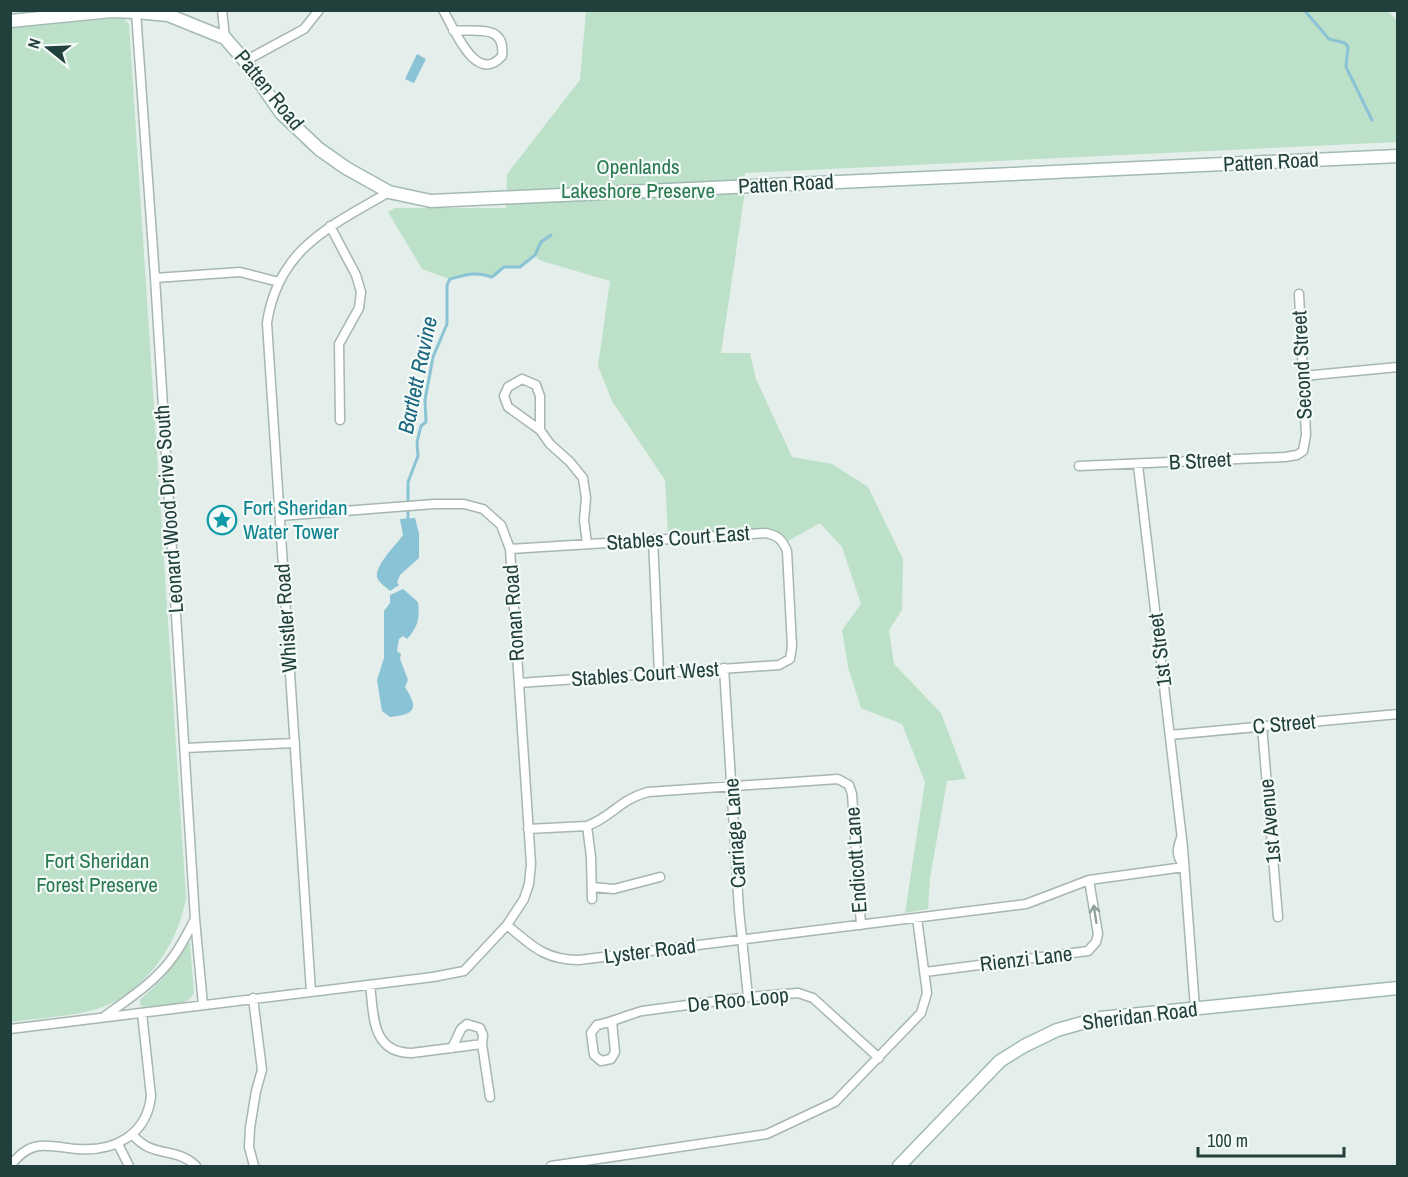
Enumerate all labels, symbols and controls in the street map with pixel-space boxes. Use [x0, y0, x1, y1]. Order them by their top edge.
north arrow [18, 18, 78, 78]
text: N [22, 35, 46, 51]
street label: Patten Road [228, 43, 311, 136]
street label: Patten Road [1222, 145, 1320, 178]
park label: Openlands Lakeshore Preserve [561, 152, 715, 205]
street label: Patten Road [737, 167, 835, 200]
street label: Second Street [1284, 310, 1319, 420]
water label: Bartlett Ravine [390, 314, 444, 436]
street label: Leonard Wood Drive South [147, 404, 190, 614]
street label: B Street [1168, 444, 1232, 477]
place label: Fort Sheridan Water Tower [243, 493, 347, 546]
place icon: Fort Sheridan Water Tower [206, 504, 238, 536]
street label: Stables Court East [605, 518, 751, 557]
street label: Whistler Road [267, 563, 304, 673]
street label: Ronan Road [496, 564, 531, 662]
street label: 1st Street [1141, 612, 1178, 688]
street label: Stables Court West [570, 654, 720, 693]
street label: C Street [1251, 706, 1317, 741]
street label: Carriage Lane [716, 777, 753, 889]
street label: 1st Avenue [1251, 777, 1288, 865]
street label: Endicott Lane [837, 806, 874, 914]
park label: Fort Sheridan Forest Preserve [36, 846, 158, 899]
one-way arrow [1089, 904, 1100, 924]
street label: Lyster Road [602, 930, 697, 971]
street label: Rienzi Lane [978, 938, 1074, 979]
street label: De Roo Loop [686, 980, 790, 1019]
street label: Sheridan Road [1081, 994, 1199, 1037]
scale bar [1198, 1120, 1344, 1158]
text: 100 m [1207, 1128, 1248, 1153]

